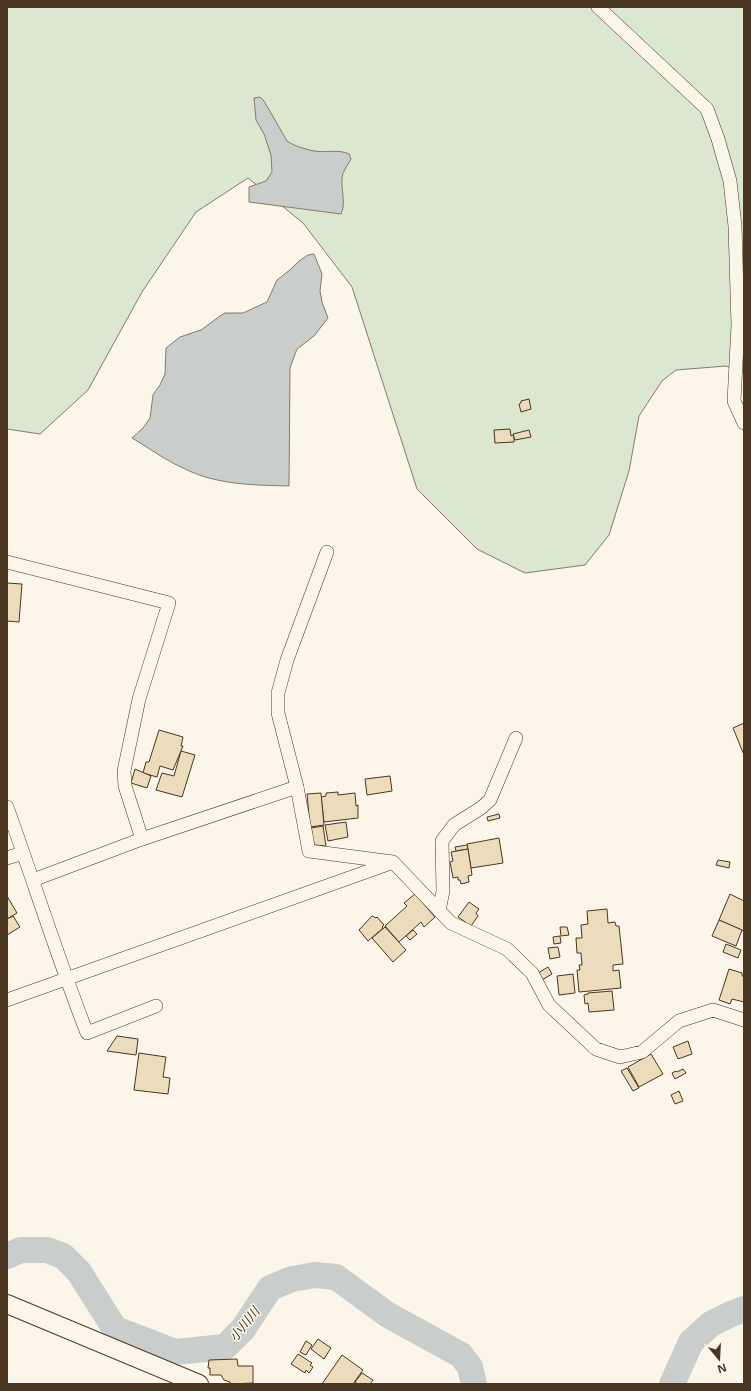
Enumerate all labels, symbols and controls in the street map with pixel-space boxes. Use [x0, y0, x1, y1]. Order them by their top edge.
water label: 小川川 [225, 1302, 265, 1345]
north arrow [699, 1339, 739, 1379]
text: N [716, 1360, 729, 1378]

